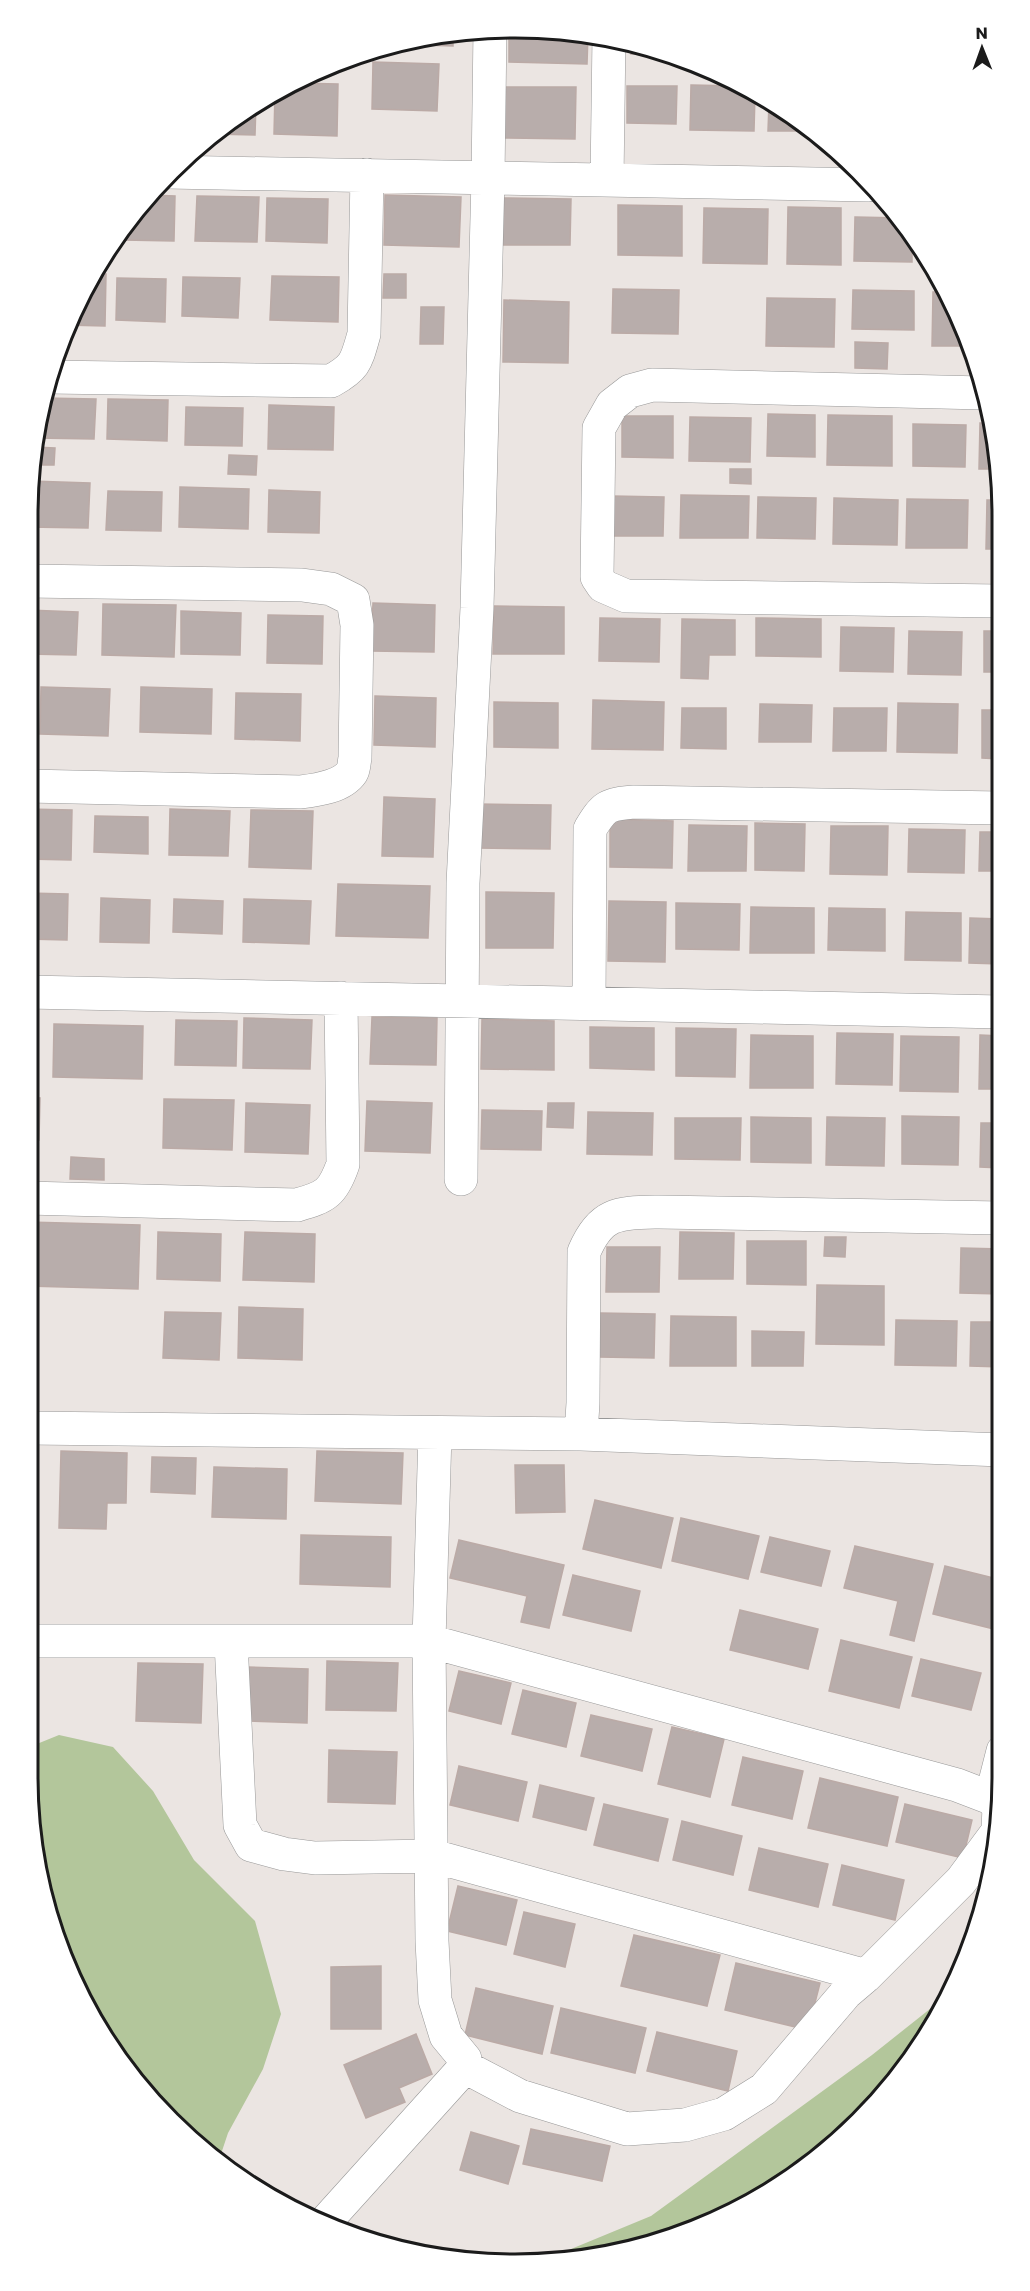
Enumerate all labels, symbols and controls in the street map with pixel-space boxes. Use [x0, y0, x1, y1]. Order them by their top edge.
north arrow [952, 18, 1012, 78]
text: N [976, 22, 988, 45]

